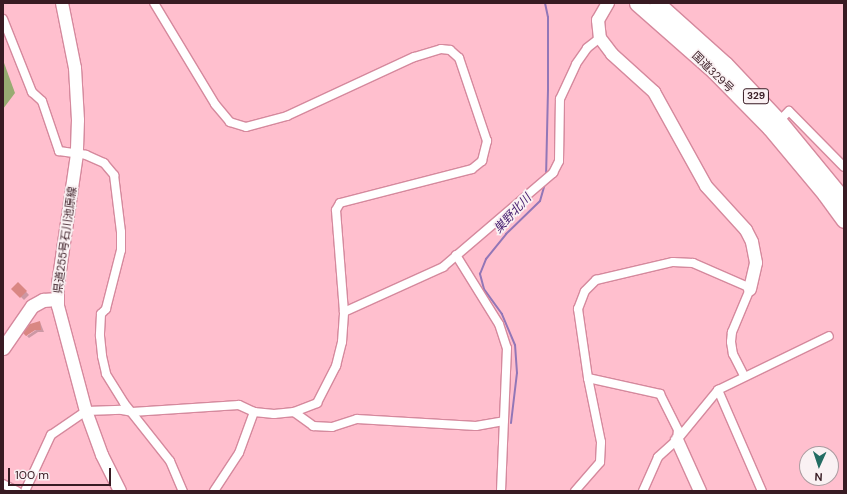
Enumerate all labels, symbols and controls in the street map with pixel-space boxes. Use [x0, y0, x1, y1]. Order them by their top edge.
street label: 国道329号 [689, 49, 737, 95]
road number: 329 [742, 88, 770, 104]
street label: 県道255号石川池原線 [51, 186, 79, 294]
water label: 巣野北川 [491, 192, 535, 236]
north arrow [799, 446, 839, 486]
scale bar [10, 460, 113, 486]
text: 100 m [15, 467, 49, 483]
text: N [814, 470, 823, 484]

